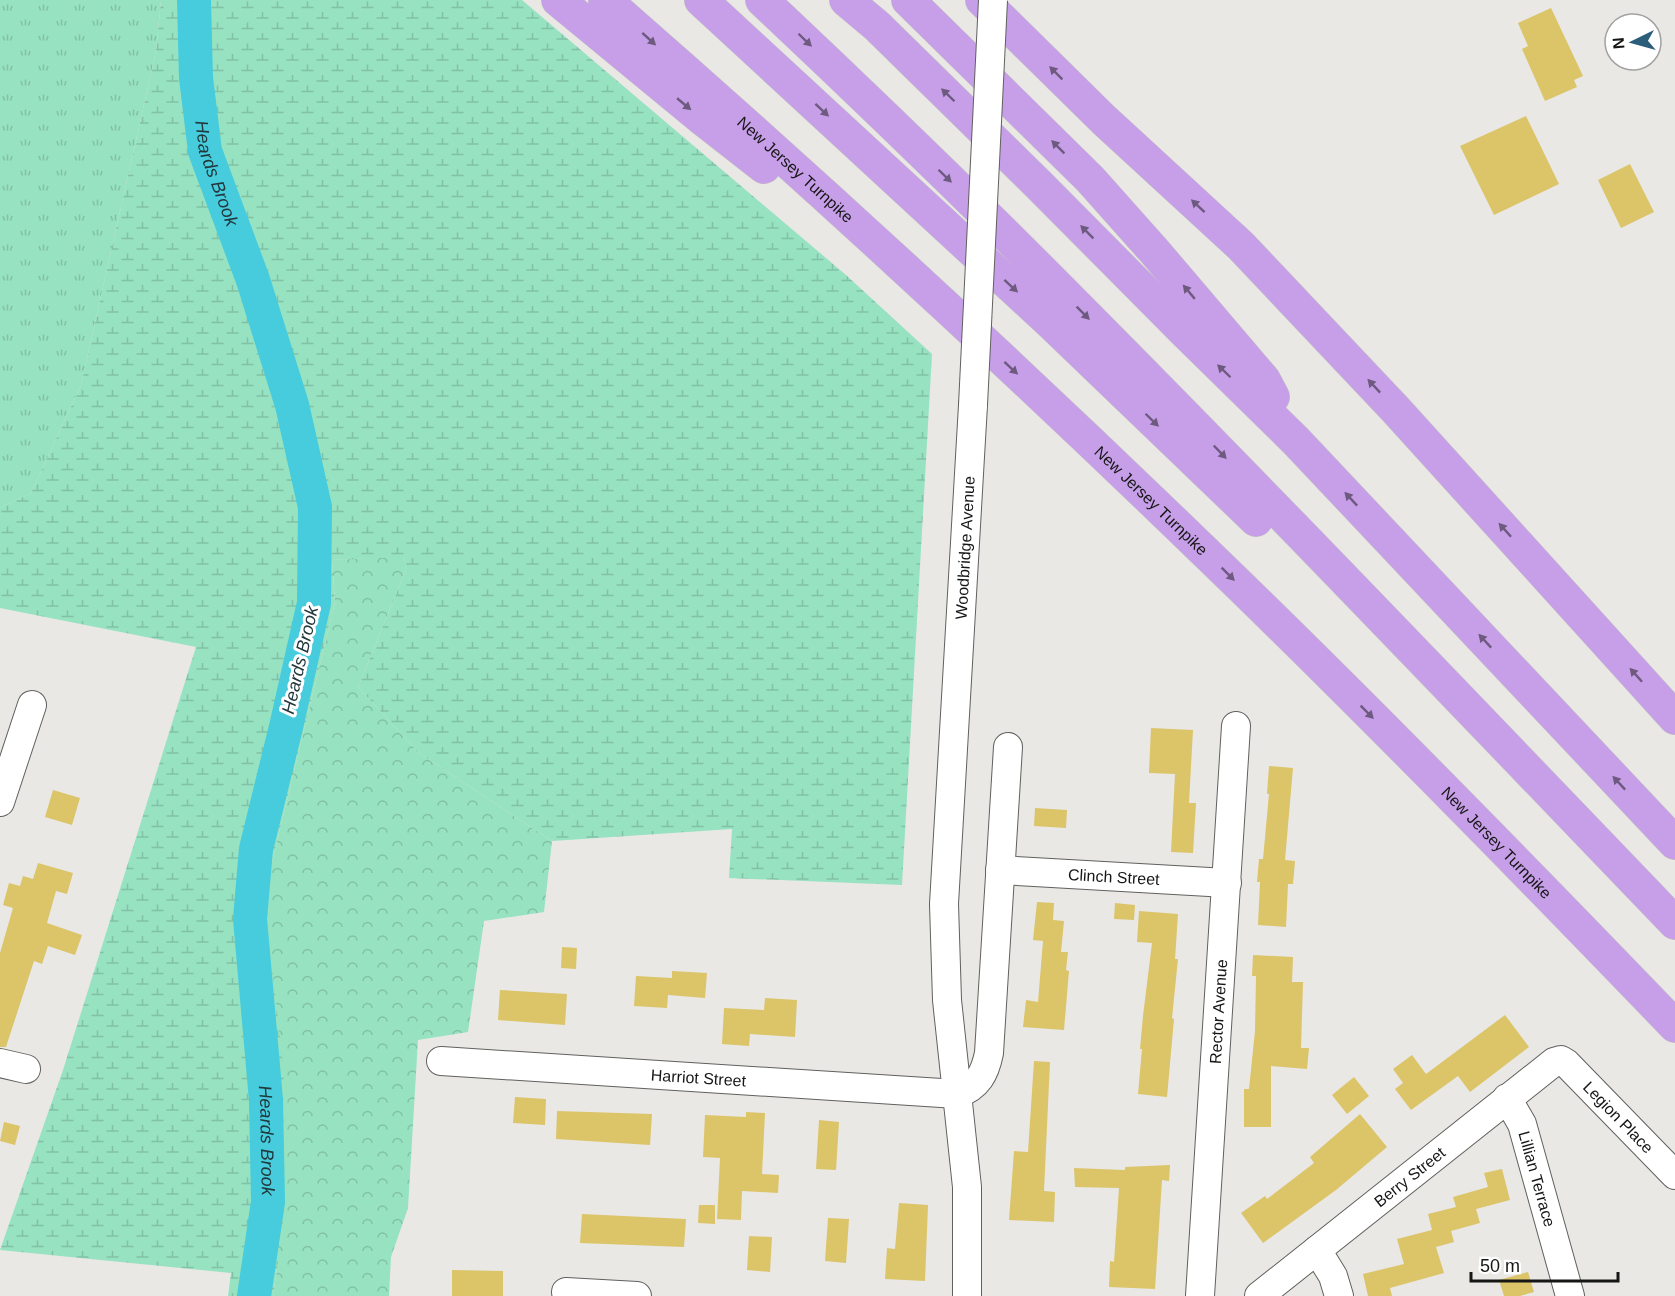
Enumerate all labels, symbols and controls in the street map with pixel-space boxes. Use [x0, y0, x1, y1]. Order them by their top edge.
north arrow [1603, 12, 1663, 72]
one-way arrow [642, 32, 657, 46]
one-way arrow [797, 33, 811, 47]
text: N [1610, 37, 1628, 50]
one-way arrow [1050, 66, 1064, 80]
one-way arrow [942, 89, 956, 103]
one-way arrow [676, 98, 692, 111]
one-way arrow [814, 103, 829, 116]
street label: New Jersey Turnpike [734, 113, 857, 226]
water label: Heards Brook [191, 119, 242, 230]
one-way arrow [1052, 141, 1066, 155]
one-way arrow [938, 168, 952, 182]
one-way arrow [1191, 200, 1206, 213]
one-way arrow [1080, 226, 1094, 240]
one-way arrow [1003, 279, 1018, 292]
one-way arrow [1183, 285, 1196, 300]
one-way arrow [1076, 306, 1090, 320]
one-way arrow [1003, 361, 1018, 374]
one-way arrow [1218, 364, 1232, 378]
one-way arrow [1368, 379, 1381, 394]
one-way arrow [1145, 413, 1159, 427]
street label: New Jersey Turnpike [1092, 443, 1211, 558]
one-way arrow [1213, 445, 1227, 460]
street label: Woodbridge Avenue [952, 475, 977, 620]
one-way arrow [1345, 492, 1358, 507]
one-way arrow [1499, 523, 1512, 538]
one-way arrow [1221, 567, 1235, 581]
water label: Heards Brook [278, 603, 322, 716]
one-way arrow [1479, 634, 1492, 649]
one-way arrow [1630, 668, 1643, 683]
one-way arrow [1359, 705, 1374, 719]
one-way arrow [1612, 776, 1626, 790]
street label: New Jersey Turnpike [1438, 783, 1555, 902]
street label: Clinch Street [1068, 865, 1161, 888]
street label: Rector Avenue [1206, 959, 1230, 1064]
street label: Harriot Street [650, 1066, 747, 1089]
street label: Legion Place [1580, 1078, 1657, 1156]
water label: Heards Brook [255, 1085, 278, 1197]
street label: Lillian Terrace [1516, 1129, 1559, 1229]
street label: Berry Street [1371, 1143, 1449, 1210]
scale bar [1471, 1245, 1618, 1283]
text: 50 m [1480, 1256, 1520, 1276]

